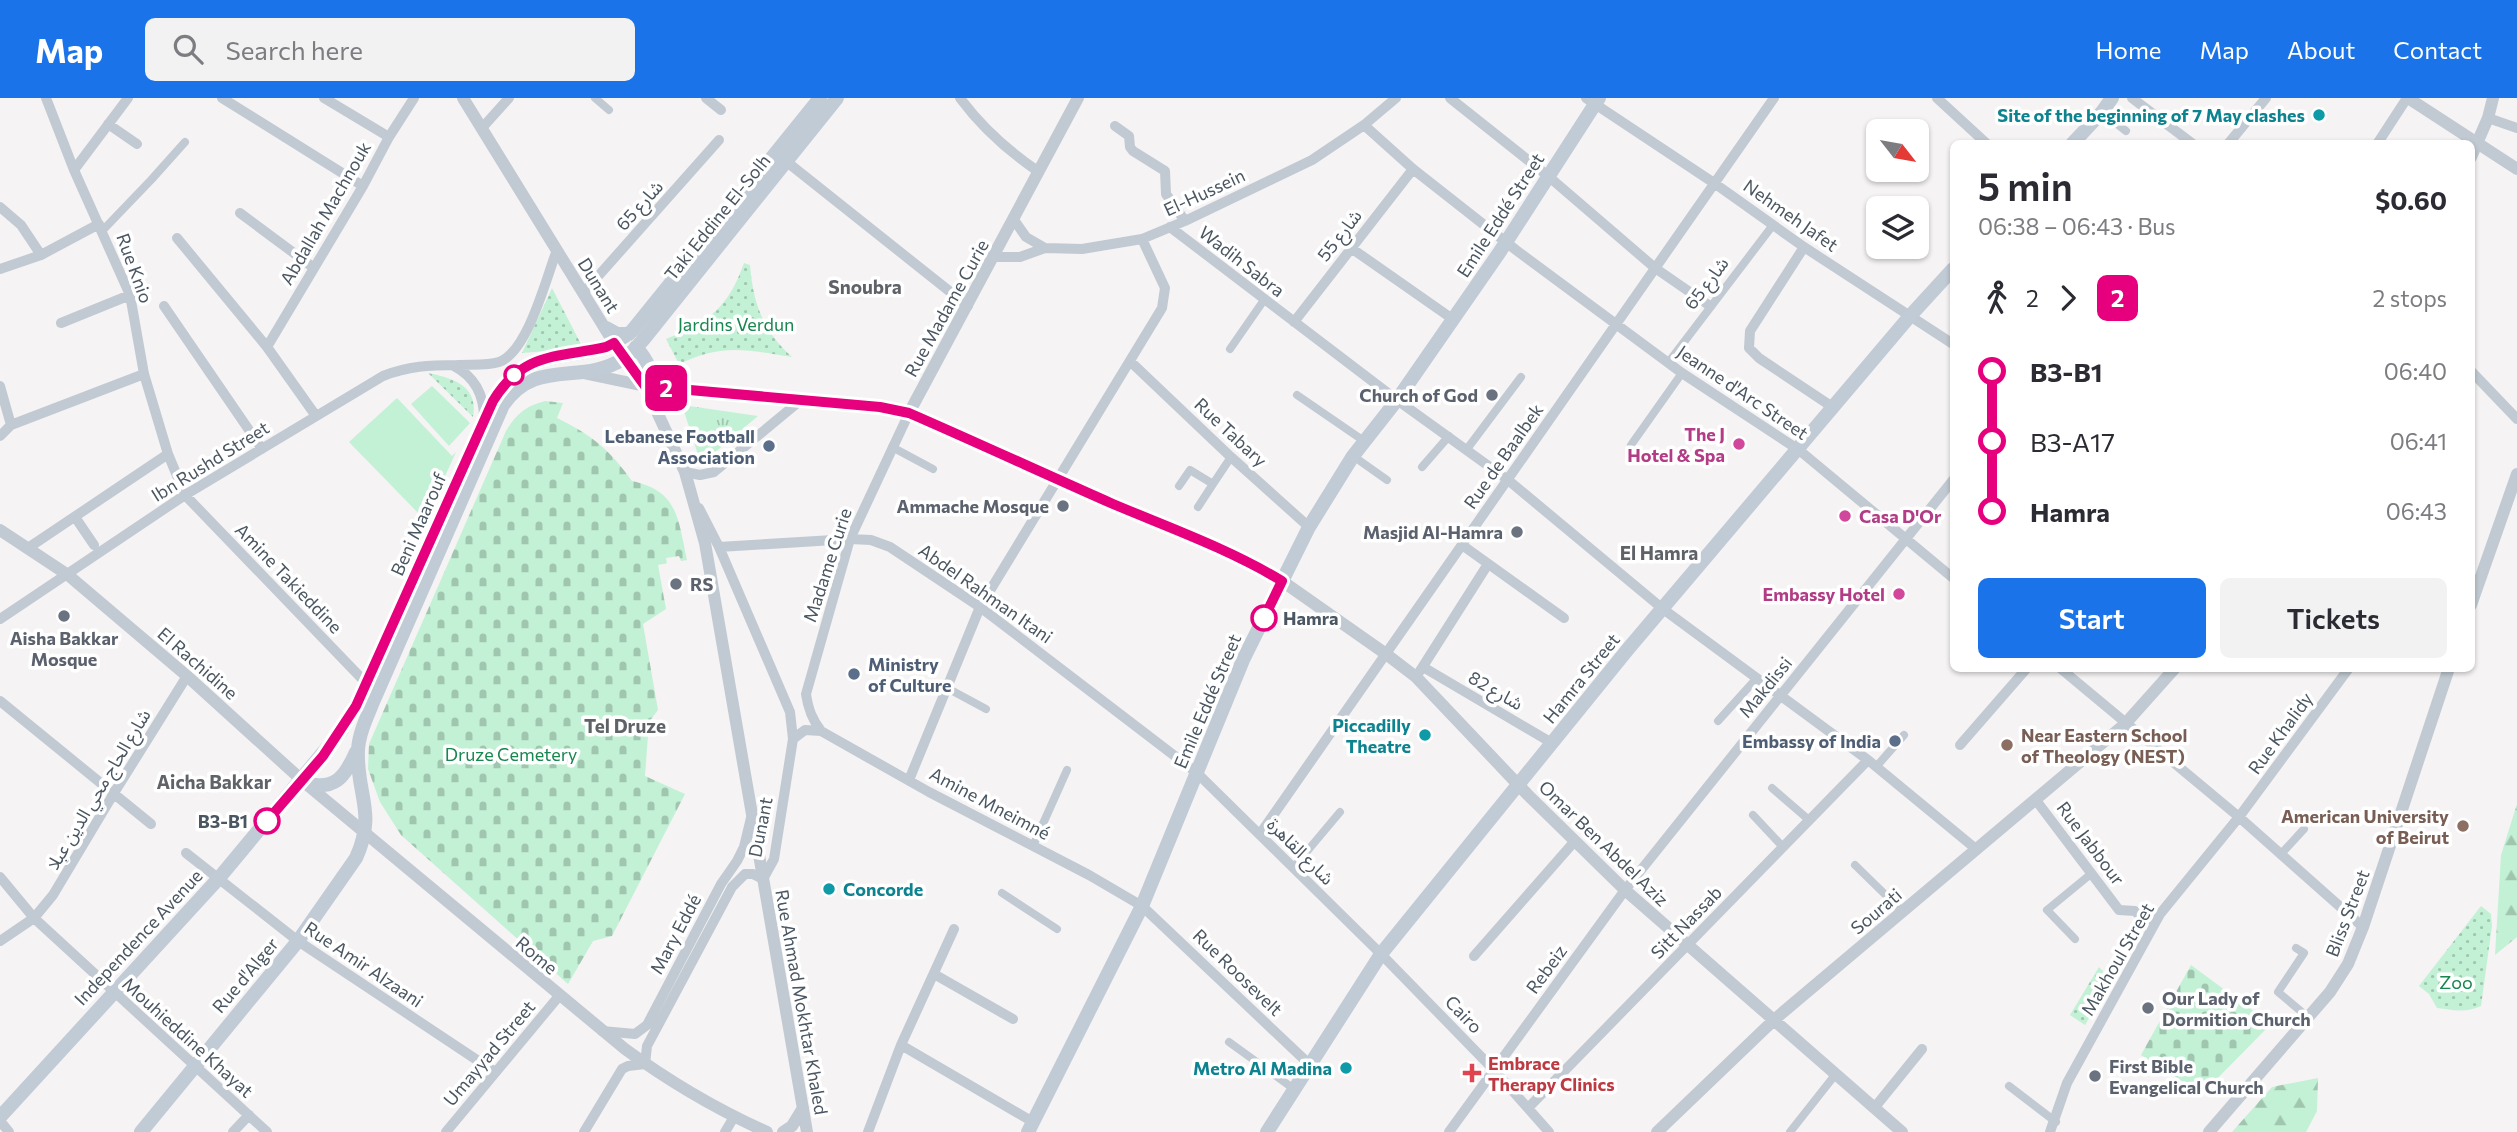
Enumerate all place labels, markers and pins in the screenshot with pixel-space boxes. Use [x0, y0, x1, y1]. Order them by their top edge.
place label: Site of the beginning of 7 May clashes [1997, 104, 2305, 126]
marker: Site of the beginning of 7 May clashes [2311, 107, 2327, 123]
unlabelled marker [504, 365, 524, 385]
place label: Church of God [1359, 384, 1478, 406]
marker: Church of God [1484, 387, 1500, 403]
place label: The J Hotel & Spa [1627, 423, 1725, 466]
place label: Lebanese Football Association [605, 425, 755, 468]
marker: The J Hotel & Spa [1731, 436, 1747, 452]
marker: Lebanese Football Association [761, 438, 777, 454]
place label: Ammache Mosque [897, 495, 1049, 517]
marker: Ammache Mosque [1055, 498, 1071, 514]
place label: Casa D'Or [1859, 505, 1942, 527]
marker: Casa D'Or [1837, 508, 1853, 524]
place label: Masjid Al-Hamra [1363, 521, 1503, 543]
marker: Masjid Al-Hamra [1509, 524, 1525, 540]
place label: RS [690, 573, 713, 595]
marker: RS [668, 576, 684, 592]
place label: Embassy Hotel [1762, 583, 1885, 605]
marker: Embassy Hotel [1891, 586, 1907, 602]
marker: Hamra [1251, 605, 1277, 631]
place label: Hamra [1283, 607, 1338, 629]
marker: Aisha Bakkar Mosque [56, 608, 72, 624]
place label: Aisha Bakkar Mosque [10, 627, 119, 670]
place label: Ministry of Culture [868, 653, 952, 696]
marker: Ministry of Culture [846, 666, 862, 682]
place label: Piccadilly Theatre [1332, 714, 1411, 757]
place label: Near Eastern School of Theology (NEST) [2021, 724, 2187, 767]
marker: Piccadilly Theatre [1417, 727, 1433, 743]
place label: Embassy of India [1742, 730, 1881, 752]
marker: Embassy of India [1887, 733, 1903, 749]
marker: Near Eastern School of Theology (NEST) [1999, 737, 2015, 753]
place label: American University of Beirut [2281, 805, 2449, 848]
marker: B3-B1 [254, 808, 280, 834]
place label: B3-B1 [198, 810, 248, 832]
marker: American University of Beirut [2455, 818, 2471, 834]
place label: Concorde [843, 878, 923, 900]
marker: Concorde [821, 881, 837, 897]
place label: Our Lady of Dormition Church [2162, 987, 2311, 1030]
marker: Our Lady of Dormition Church [2140, 1000, 2156, 1016]
place label: Embrace Therapy Clinics [1488, 1052, 1615, 1095]
place label: First Bible Evangelical Church [2109, 1055, 2264, 1098]
place label: Metro Al Madina [1193, 1057, 1332, 1079]
marker: Metro Al Madina [1338, 1060, 1354, 1076]
marker: Embrace Therapy Clinics [1462, 1063, 1482, 1083]
marker: First Bible Evangelical Church [2087, 1068, 2103, 1084]

